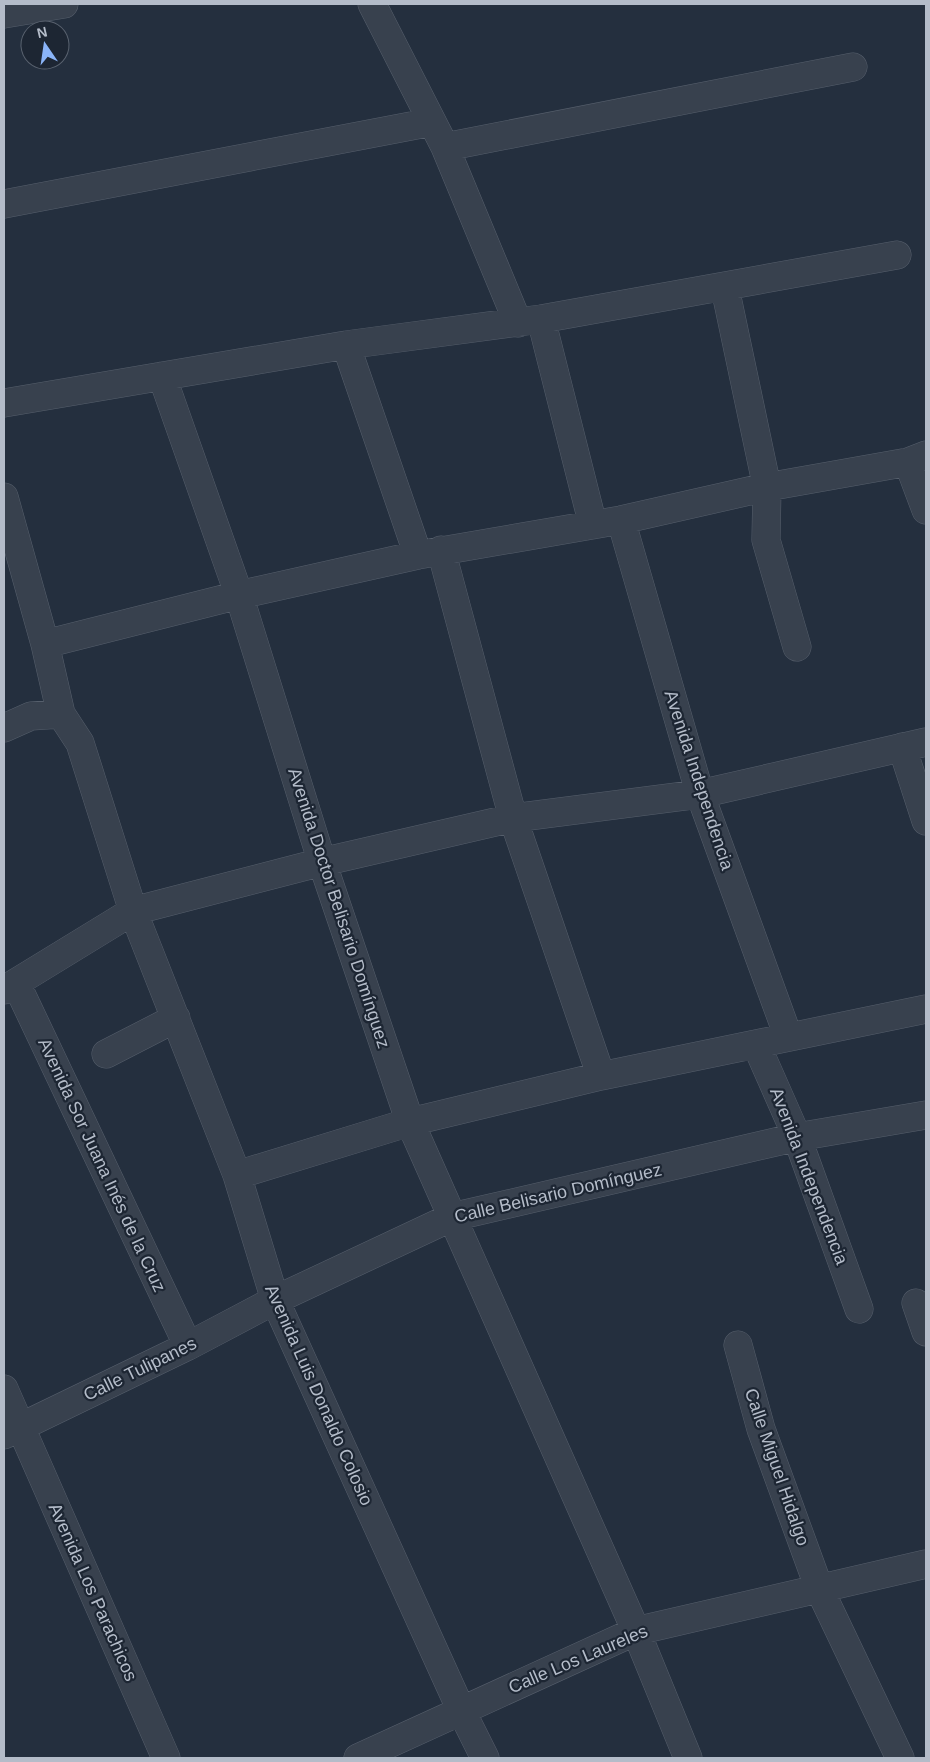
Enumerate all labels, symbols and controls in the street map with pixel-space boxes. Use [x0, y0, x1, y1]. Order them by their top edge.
north arrow [20, 20, 70, 70]
text: N [35, 23, 49, 41]
street label: Avenida Independencia [660, 688, 738, 873]
street label: Avenida Doctor Belisario Domínguez [284, 765, 394, 1051]
street label: Avenida Sor Juana Inés de la Cruz [34, 1035, 170, 1295]
street label: Avenida Independencia [766, 1085, 852, 1268]
street label: Calle Belisario Domínguez [452, 1159, 664, 1227]
street label: Avenida Luis Donaldo Colosio [261, 1281, 377, 1509]
street label: Calle Tulipanes [80, 1333, 200, 1405]
street label: Calle Miguel Hidalgo [741, 1386, 813, 1548]
street label: Avenida Los Parachicos [45, 1500, 141, 1684]
street label: Calle Los Laureles [505, 1621, 651, 1697]

